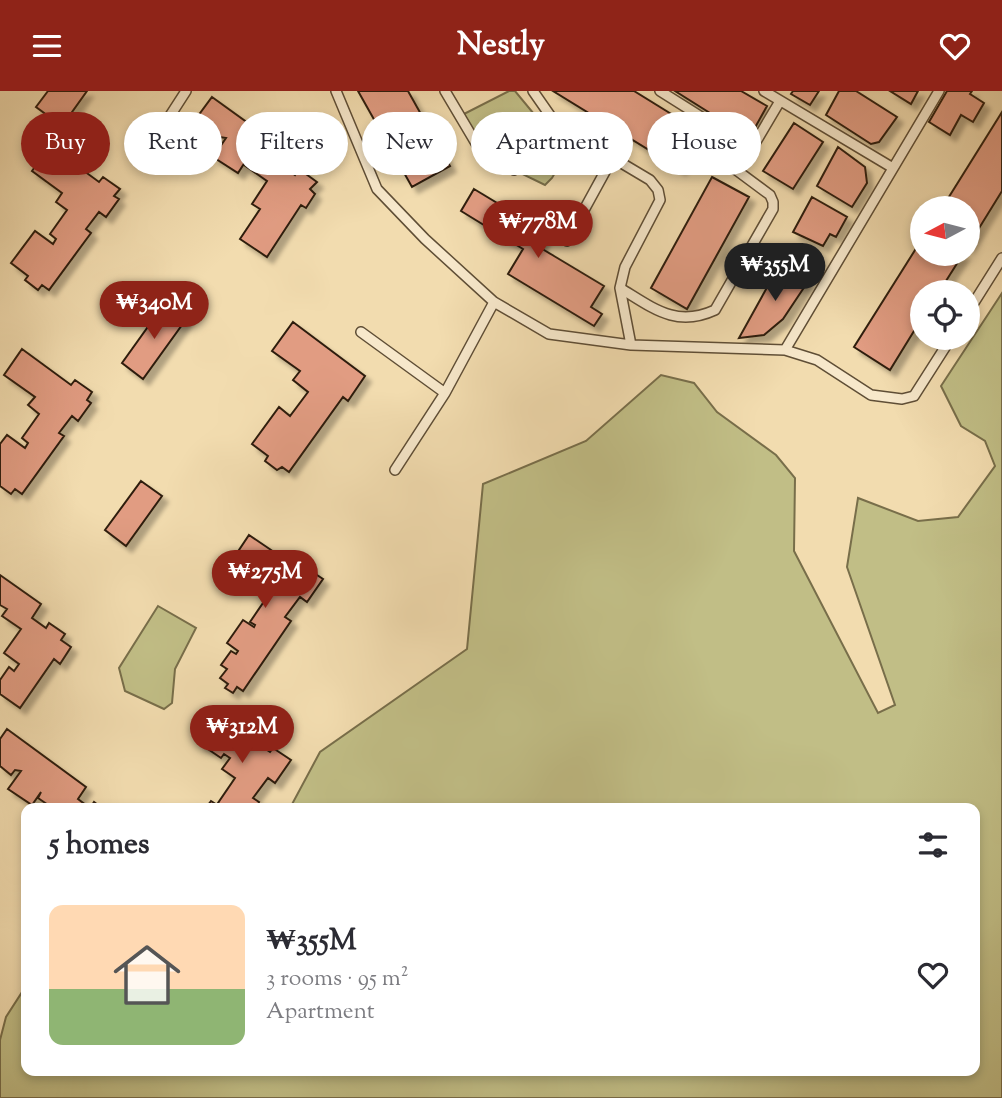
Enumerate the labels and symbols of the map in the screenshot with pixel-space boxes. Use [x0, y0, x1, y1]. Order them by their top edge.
north arrow [910, 196, 980, 266]
pin: ₩778M [489, 201, 587, 260]
pin: ₩355M [726, 243, 824, 303]
pin: ₩340M [105, 281, 203, 341]
pin: ₩275M [216, 551, 314, 610]
pin: ₩312M [193, 705, 291, 765]

